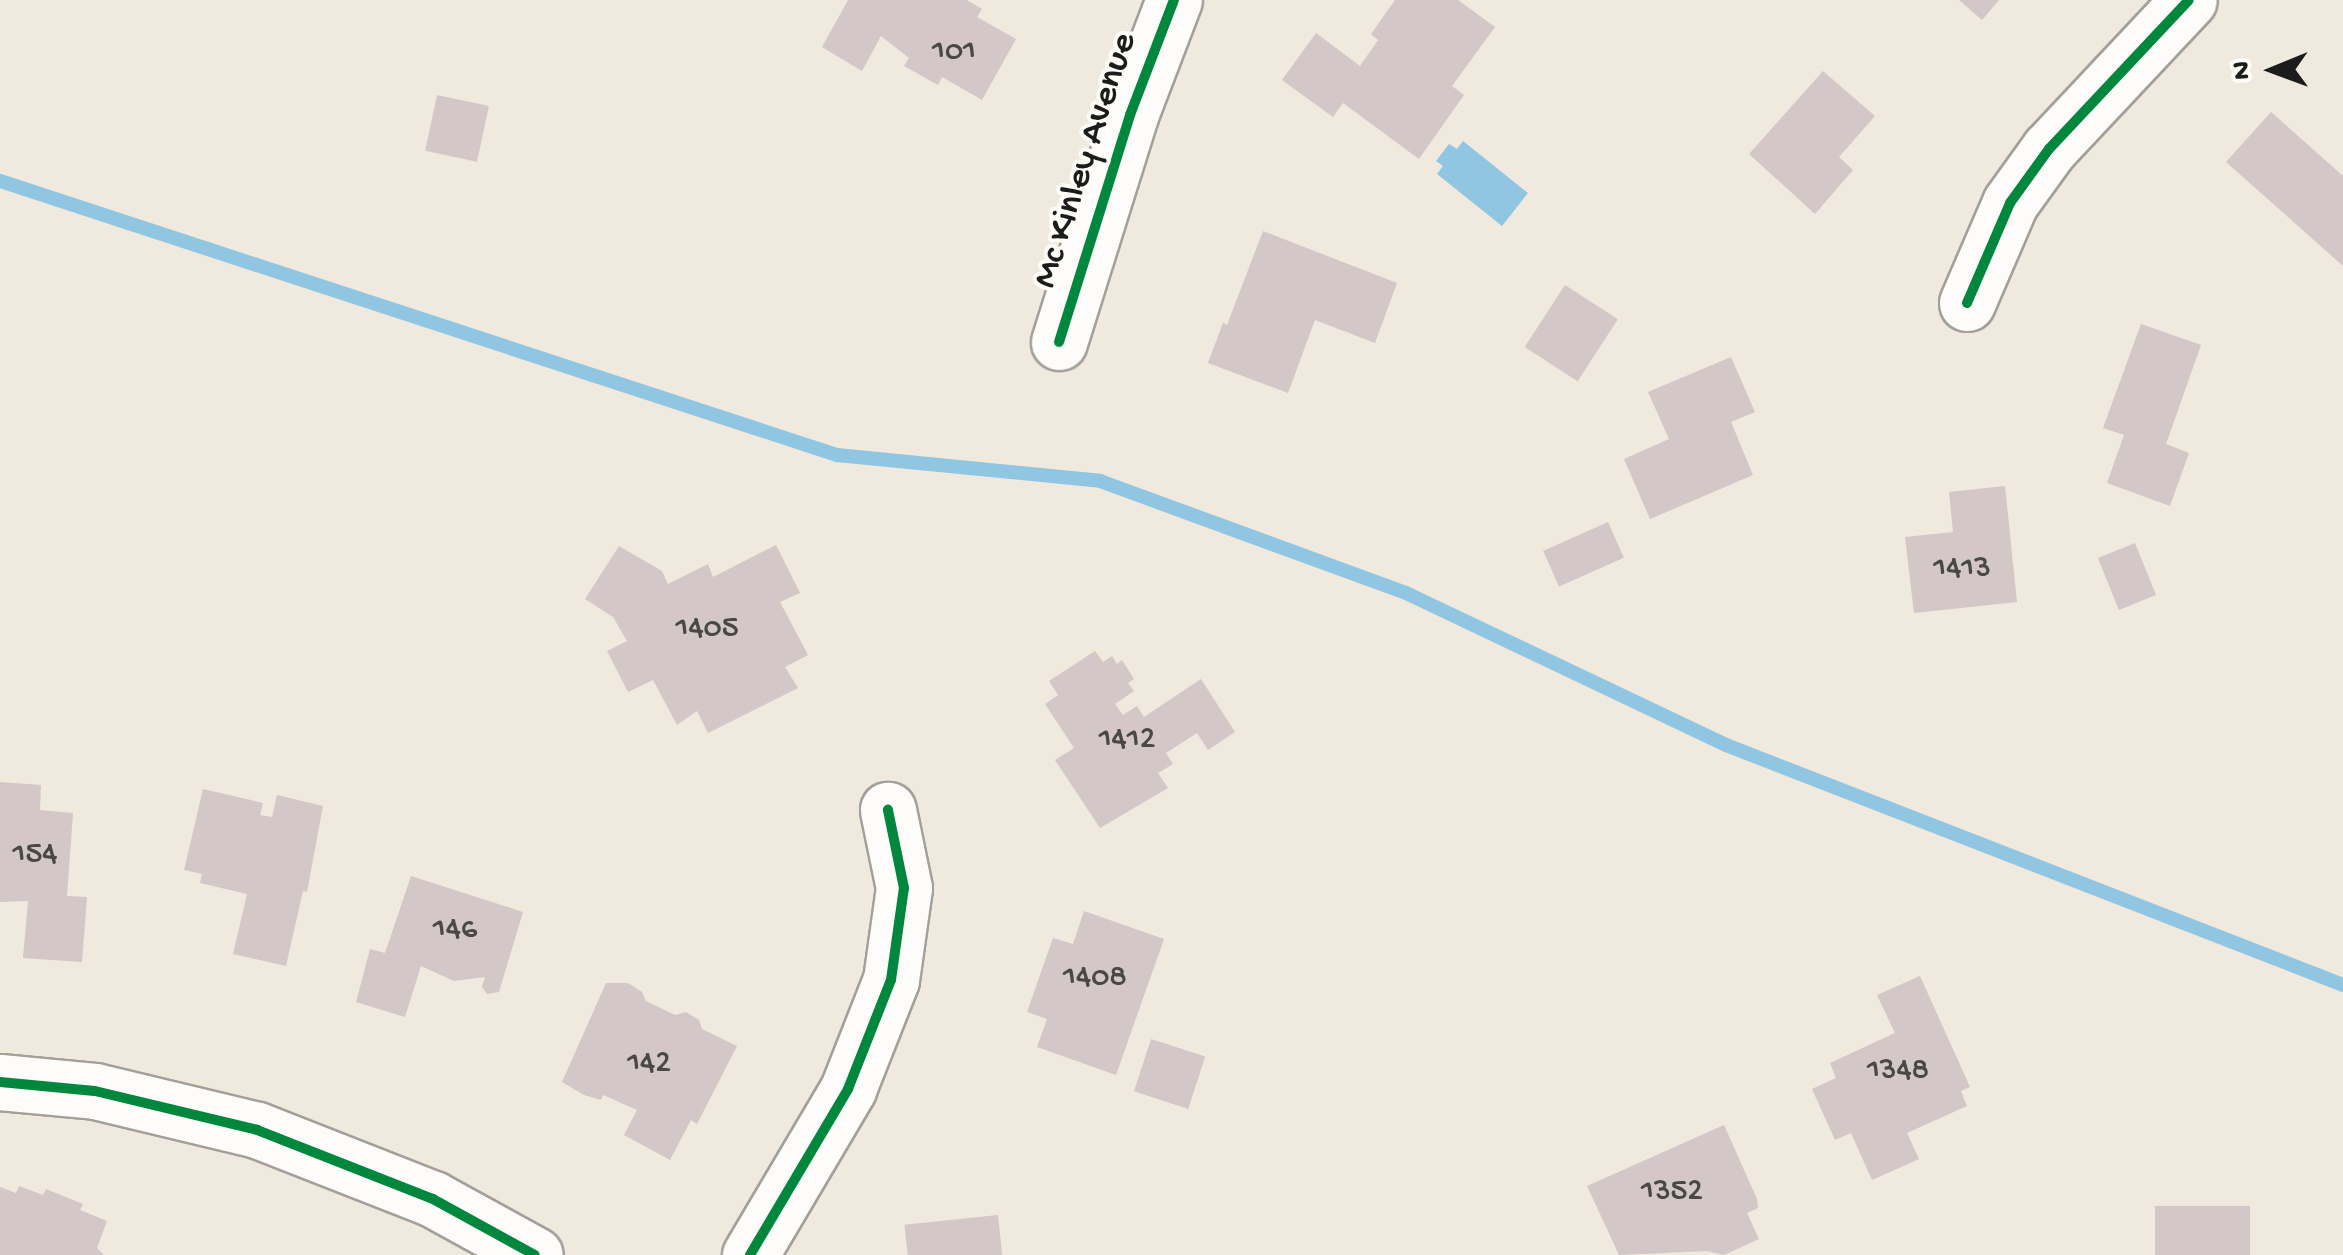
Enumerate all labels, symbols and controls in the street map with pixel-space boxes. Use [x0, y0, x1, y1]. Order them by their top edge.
north arrow [2223, 20, 2323, 120]
street label: Mc Kinley Avenue [1024, 28, 1150, 294]
house number: 101 [932, 33, 976, 71]
text: N [2226, 61, 2259, 80]
house number: 1413 [1933, 550, 1991, 588]
house number: 1405 [675, 610, 739, 648]
house number: 1412 [1099, 721, 1155, 759]
house number: 154 [13, 836, 57, 874]
house number: 146 [433, 911, 477, 949]
house number: 1408 [1063, 959, 1127, 997]
house number: 142 [627, 1045, 671, 1083]
house number: 1348 [1867, 1052, 1929, 1090]
house number: 1352 [1641, 1173, 1703, 1211]

